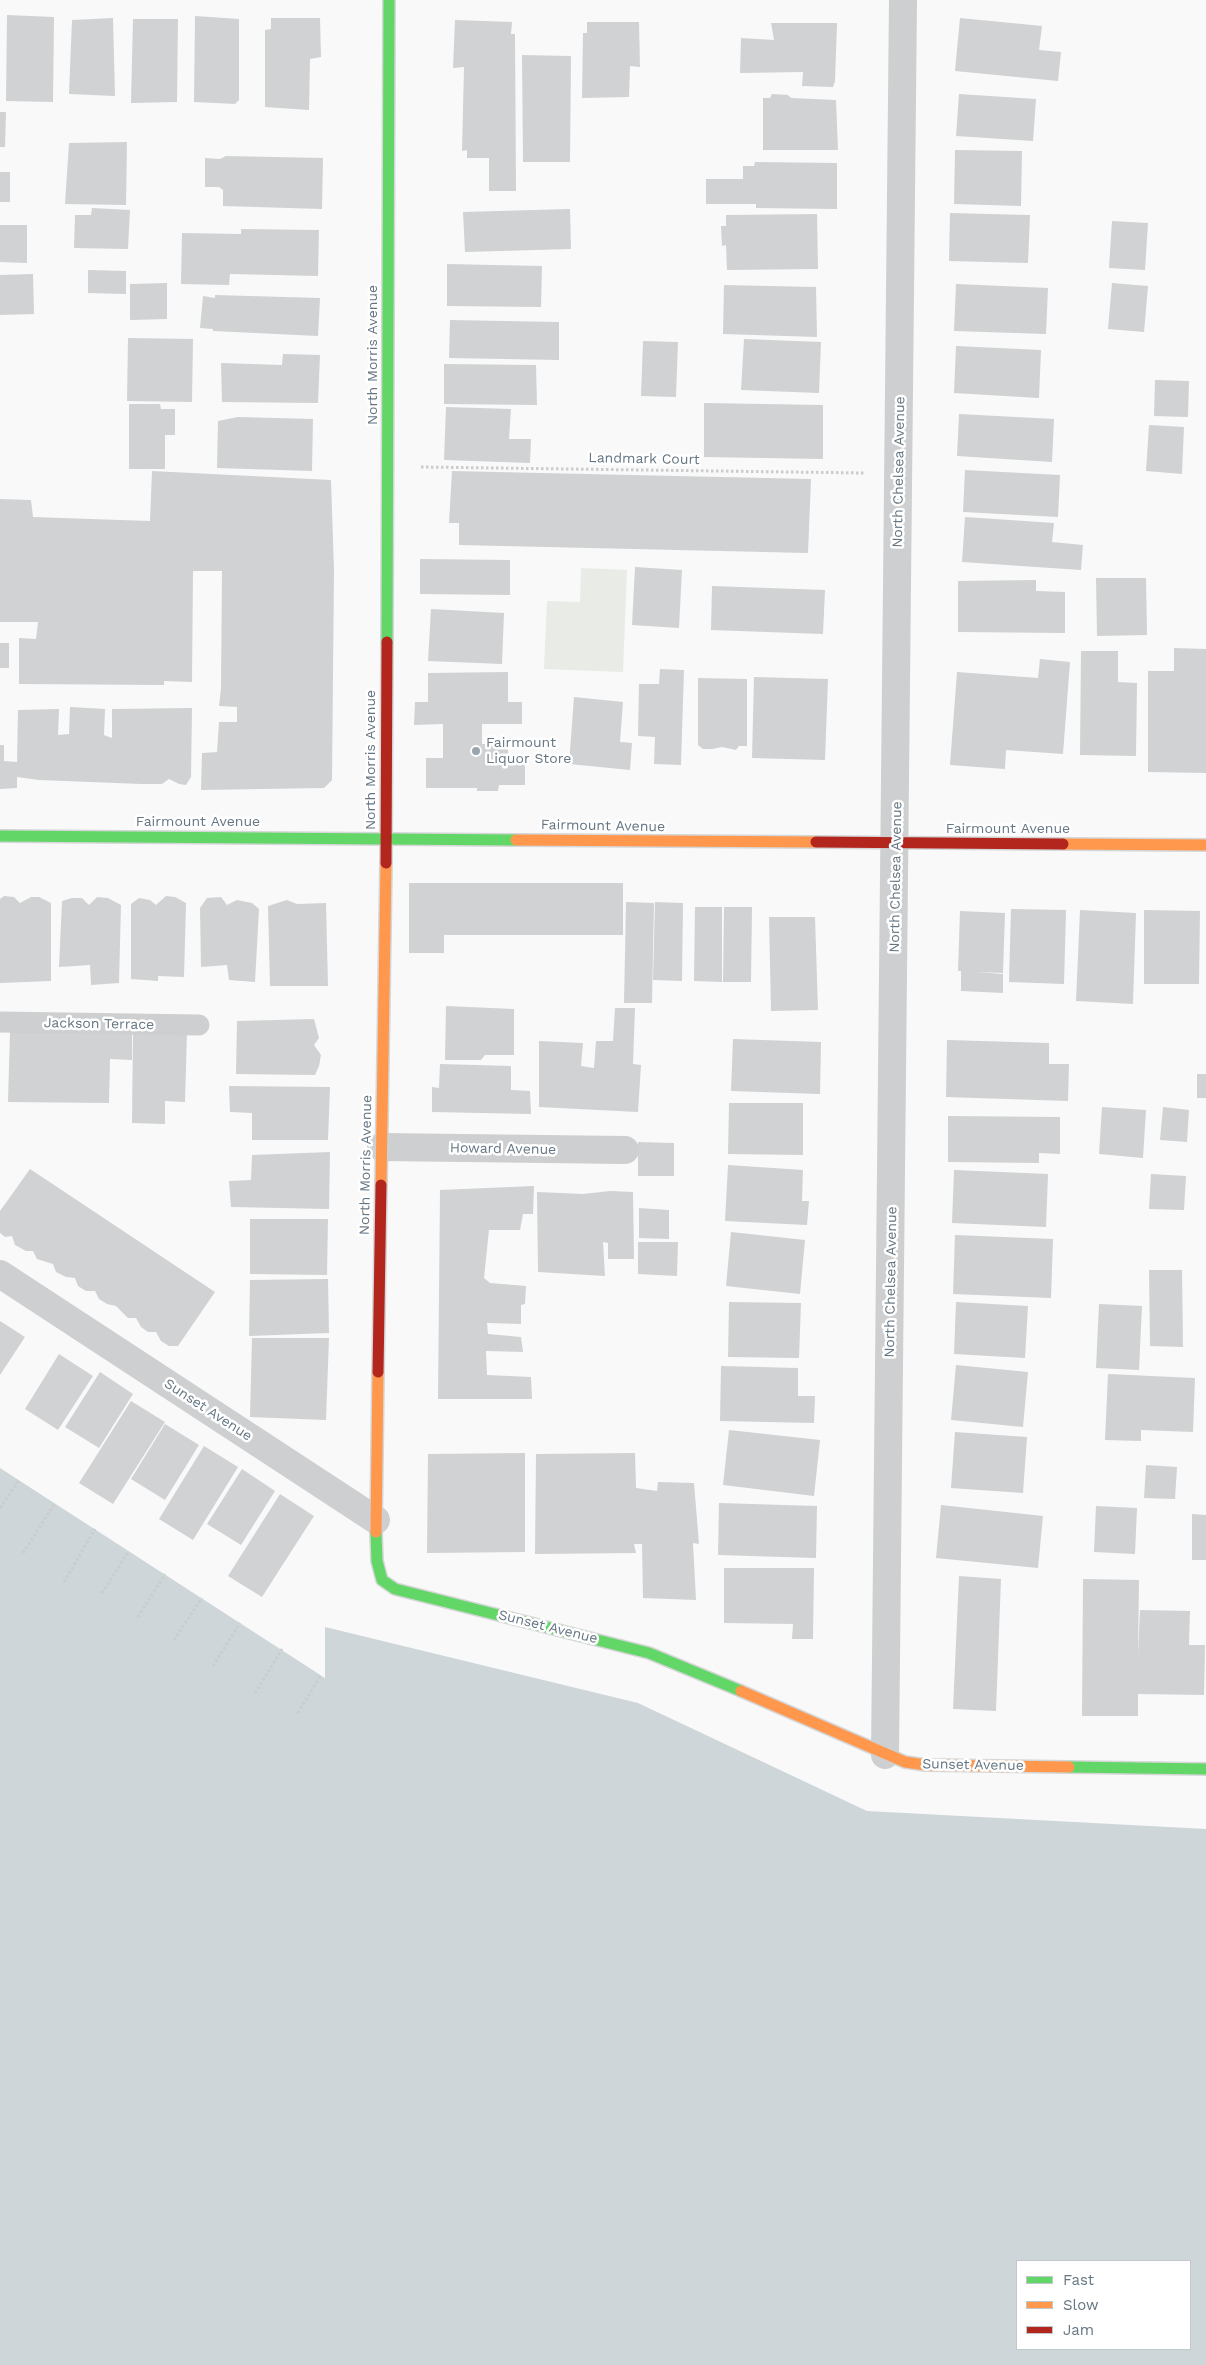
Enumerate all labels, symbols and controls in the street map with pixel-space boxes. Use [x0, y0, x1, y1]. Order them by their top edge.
street label: North Morris Avenue [365, 285, 381, 425]
street label: North Chelsea Avenue [889, 396, 909, 548]
street label: Landmark Court [588, 450, 700, 468]
street label: North Morris Avenue [363, 690, 379, 830]
place label: Fairmount Liquor Store [486, 735, 571, 768]
marker: Fairmount Liquor Store [470, 745, 482, 757]
street label: North Chelsea Avenue [886, 801, 906, 953]
street label: Fairmount Avenue [136, 814, 260, 830]
street label: Fairmount Avenue [541, 817, 665, 835]
street label: Fairmount Avenue [946, 821, 1070, 837]
street label: Jackson Terrace [44, 1015, 154, 1033]
street label: North Morris Avenue [356, 1095, 376, 1235]
street label: Howard Avenue [450, 1140, 556, 1158]
street label: North Chelsea Avenue [881, 1206, 901, 1358]
street label: Sunset Avenue [161, 1375, 255, 1445]
street label: Sunset Avenue [497, 1607, 599, 1647]
street label: Sunset Avenue [922, 1756, 1024, 1774]
legend [1016, 2260, 1191, 2350]
text: Fast [1063, 2271, 1094, 2289]
text: Slow [1063, 2296, 1099, 2314]
text: Jam [1063, 2321, 1094, 2339]

